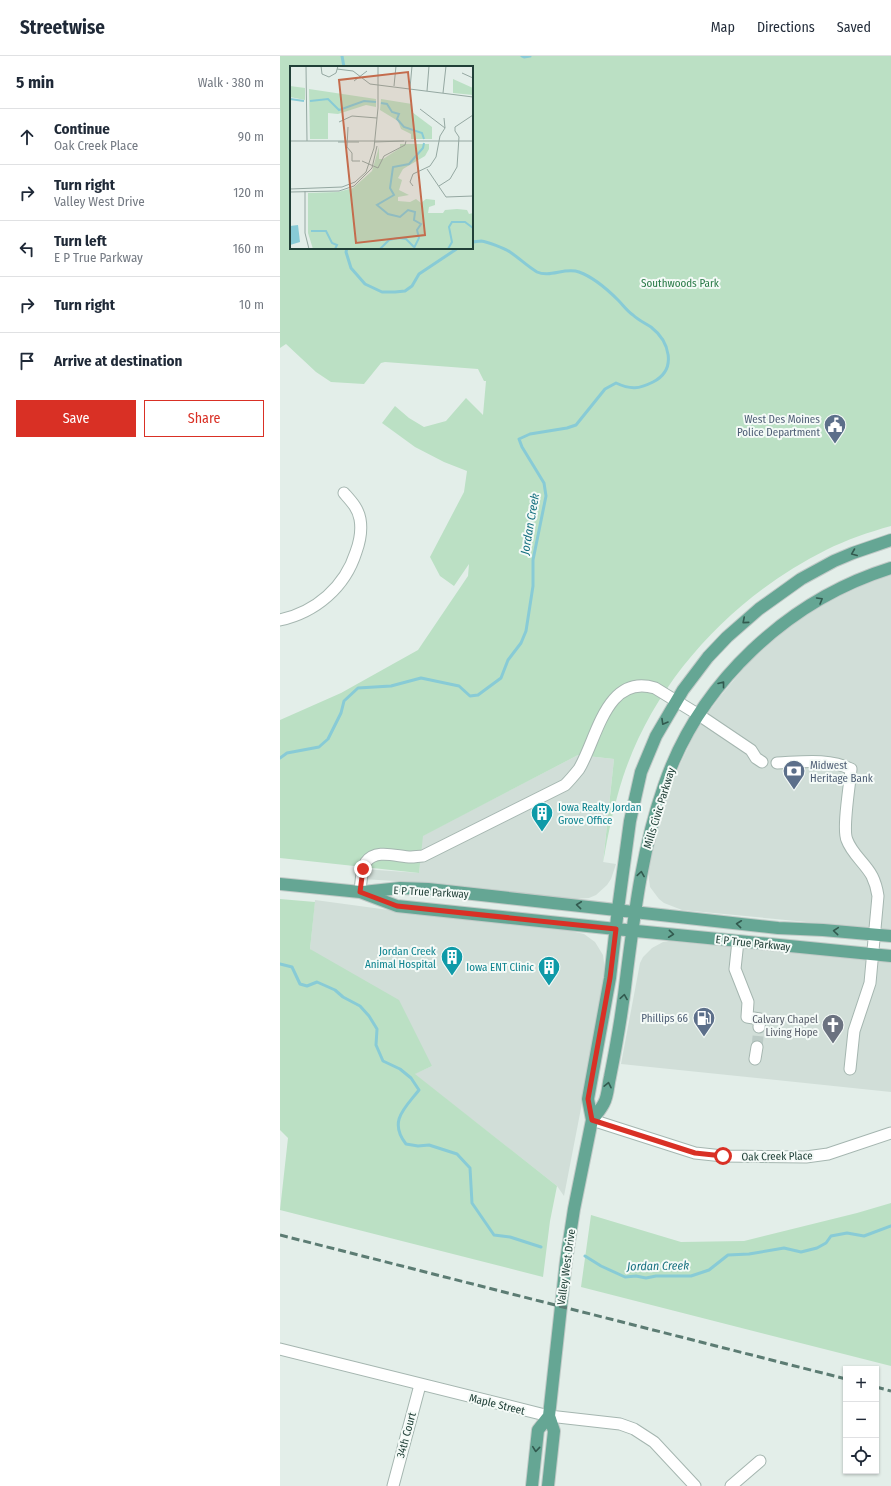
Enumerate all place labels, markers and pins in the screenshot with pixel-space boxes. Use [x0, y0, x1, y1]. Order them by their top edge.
public building icon: West Des Moines Police Department [822, 412, 848, 445]
place label: West Des Moines Police Department [737, 413, 820, 439]
bank icon: Midwest Heritage Bank [781, 758, 807, 791]
place label: Midwest Heritage Bank [810, 759, 874, 785]
building icon: Iowa Realty Jordan Grove Office [529, 800, 555, 833]
place label: Iowa Realty Jordan Grove Office [558, 801, 642, 827]
building icon: Jordan Creek Animal Hospital [439, 944, 465, 977]
place label: Jordan Creek Animal Hospital [365, 945, 437, 971]
building icon: Iowa ENT Clinic [536, 954, 562, 987]
place label: Iowa ENT Clinic [466, 961, 534, 974]
fuel station icon: Phillips 66 [691, 1005, 717, 1038]
place label: Phillips 66 [641, 1012, 689, 1025]
church icon: Calvary Chapel Living Hope [820, 1012, 846, 1045]
place label: Calvary Chapel Living Hope [752, 1013, 818, 1039]

